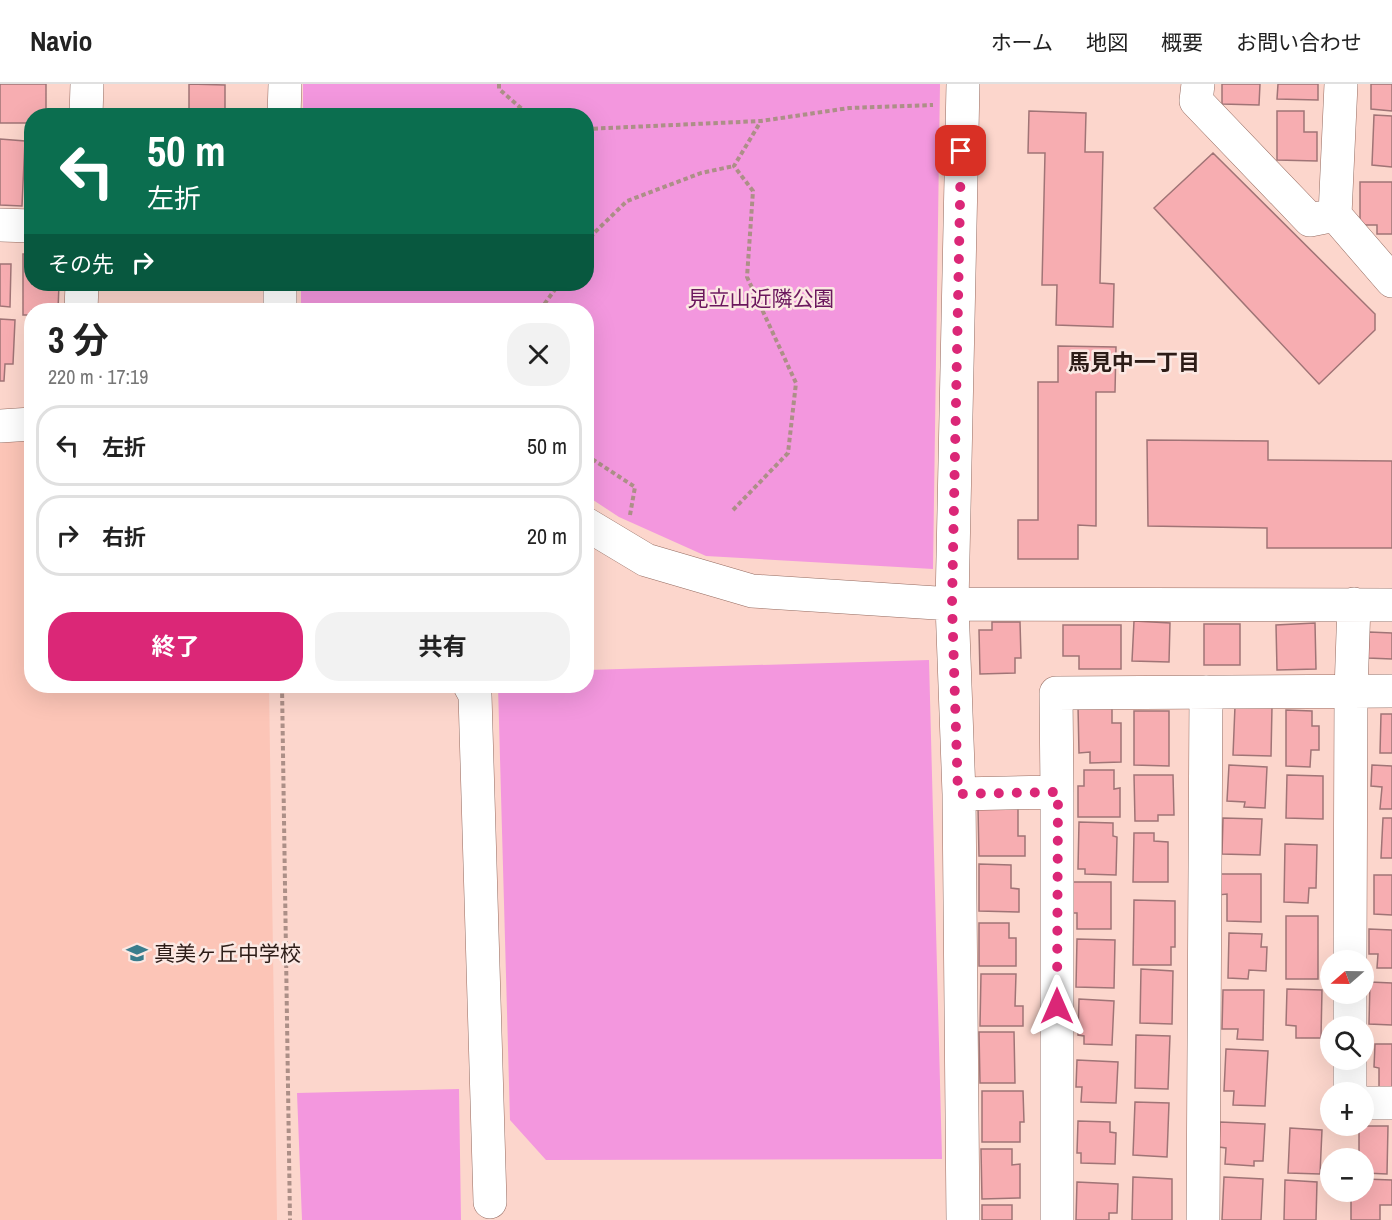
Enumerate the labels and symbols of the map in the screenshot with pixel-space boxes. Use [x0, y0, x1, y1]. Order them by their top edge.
pin [935, 125, 986, 176]
park label: 見立山近隣公園 [688, 284, 835, 313]
district label: 馬見中一丁目 [1068, 347, 1200, 377]
place label: 真美ヶ丘中学校 [154, 939, 301, 968]
school or university icon: 真美ヶ丘中学校 [125, 941, 149, 965]
north arrow [1320, 950, 1374, 1004]
position arrow [1025, 974, 1089, 1038]

